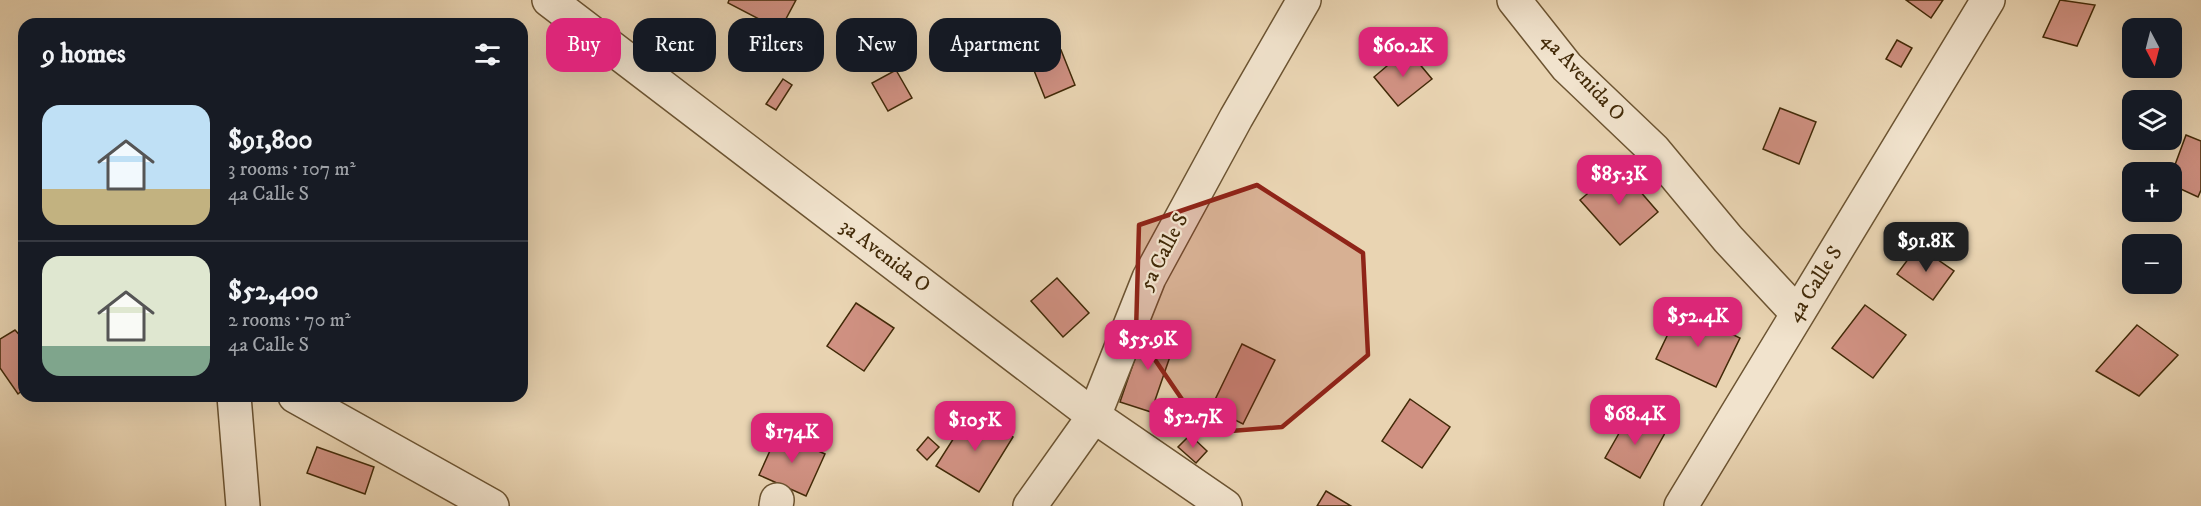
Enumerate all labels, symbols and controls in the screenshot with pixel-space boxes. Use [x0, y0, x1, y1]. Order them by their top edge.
chip: Buy [546, 18, 621, 72]
chip: Rent [633, 18, 716, 72]
chip: Filters [728, 18, 824, 72]
chip: New [836, 18, 917, 72]
chip: Apartment [929, 18, 1061, 72]
north arrow [2122, 18, 2182, 78]
map controls [2122, 18, 2182, 294]
pin: $60.2K [1354, 27, 1452, 78]
street label: 4a Avenida O [1535, 27, 1631, 127]
text: $60.2K [1373, 34, 1433, 59]
text: 9 homes [42, 38, 126, 71]
icon: filters [471, 38, 504, 71]
button: layers [2122, 90, 2182, 150]
text: $91,800 [228, 124, 313, 157]
icon: home [90, 129, 162, 201]
pin: $85.3K [1570, 155, 1668, 206]
text: 3 rooms · 107 m² [228, 157, 356, 182]
text: $85.3K [1591, 162, 1647, 187]
button: + [2122, 162, 2182, 222]
text: 4a Calle S [228, 182, 309, 207]
street label: 5a Calle S [1133, 209, 1195, 295]
street label: 3a Avenida O [834, 213, 936, 299]
pin: $91.8K [1877, 222, 1975, 273]
text: $91.8K [1898, 229, 1954, 254]
button: − [2122, 234, 2182, 294]
street label: 4a Calle S [1781, 241, 1849, 327]
text: $52,400 [228, 275, 319, 308]
icon: home [90, 280, 162, 352]
pin: $52.4K [1649, 297, 1747, 348]
text: $52.4K [1667, 304, 1729, 329]
text: 2 rooms · 70 m² [228, 308, 351, 333]
pin: $55.9K [1099, 320, 1197, 371]
text: $55.9K [1119, 327, 1177, 352]
text: 4a Calle S [228, 333, 309, 358]
pin: $68.4K [1586, 395, 1684, 446]
pin: $52.7K [1144, 398, 1242, 449]
pin: $105K [933, 401, 1017, 452]
text: $68.4K [1604, 402, 1666, 427]
text: $52.7K [1163, 405, 1223, 430]
text: $105K [949, 408, 1001, 433]
pin: $174K [750, 413, 834, 464]
text: $174K [765, 420, 819, 445]

